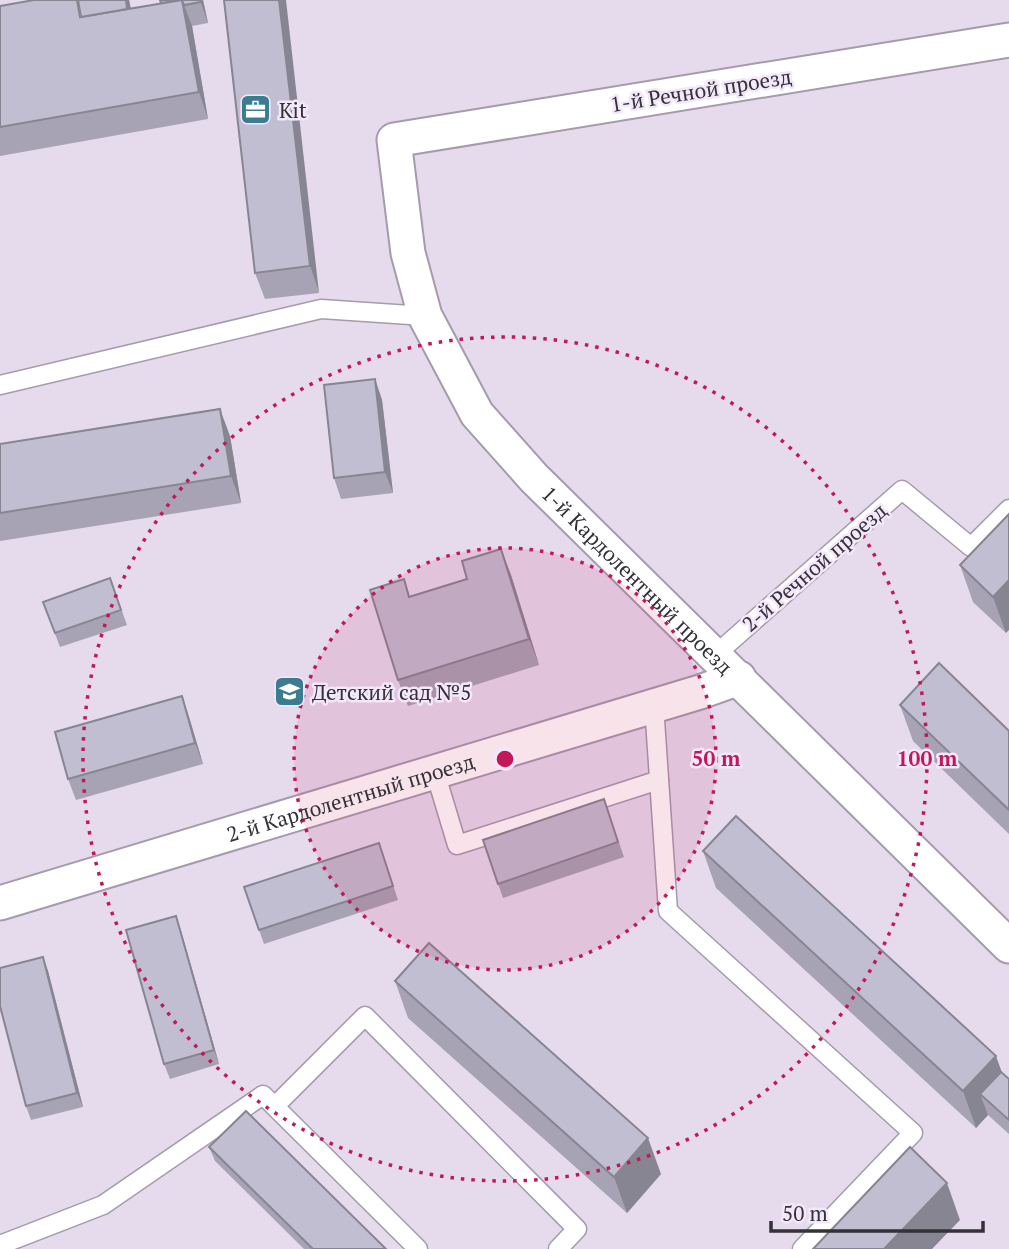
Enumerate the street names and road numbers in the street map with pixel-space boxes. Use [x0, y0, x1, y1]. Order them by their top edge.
street label: 1-й Речной проезд [608, 62, 794, 118]
street label: 1-й Кардолентный проезд [536, 480, 739, 680]
street label: 2-й Речной проезд [736, 496, 892, 638]
street label: 2-й Кардолентный проезд [223, 747, 478, 848]

